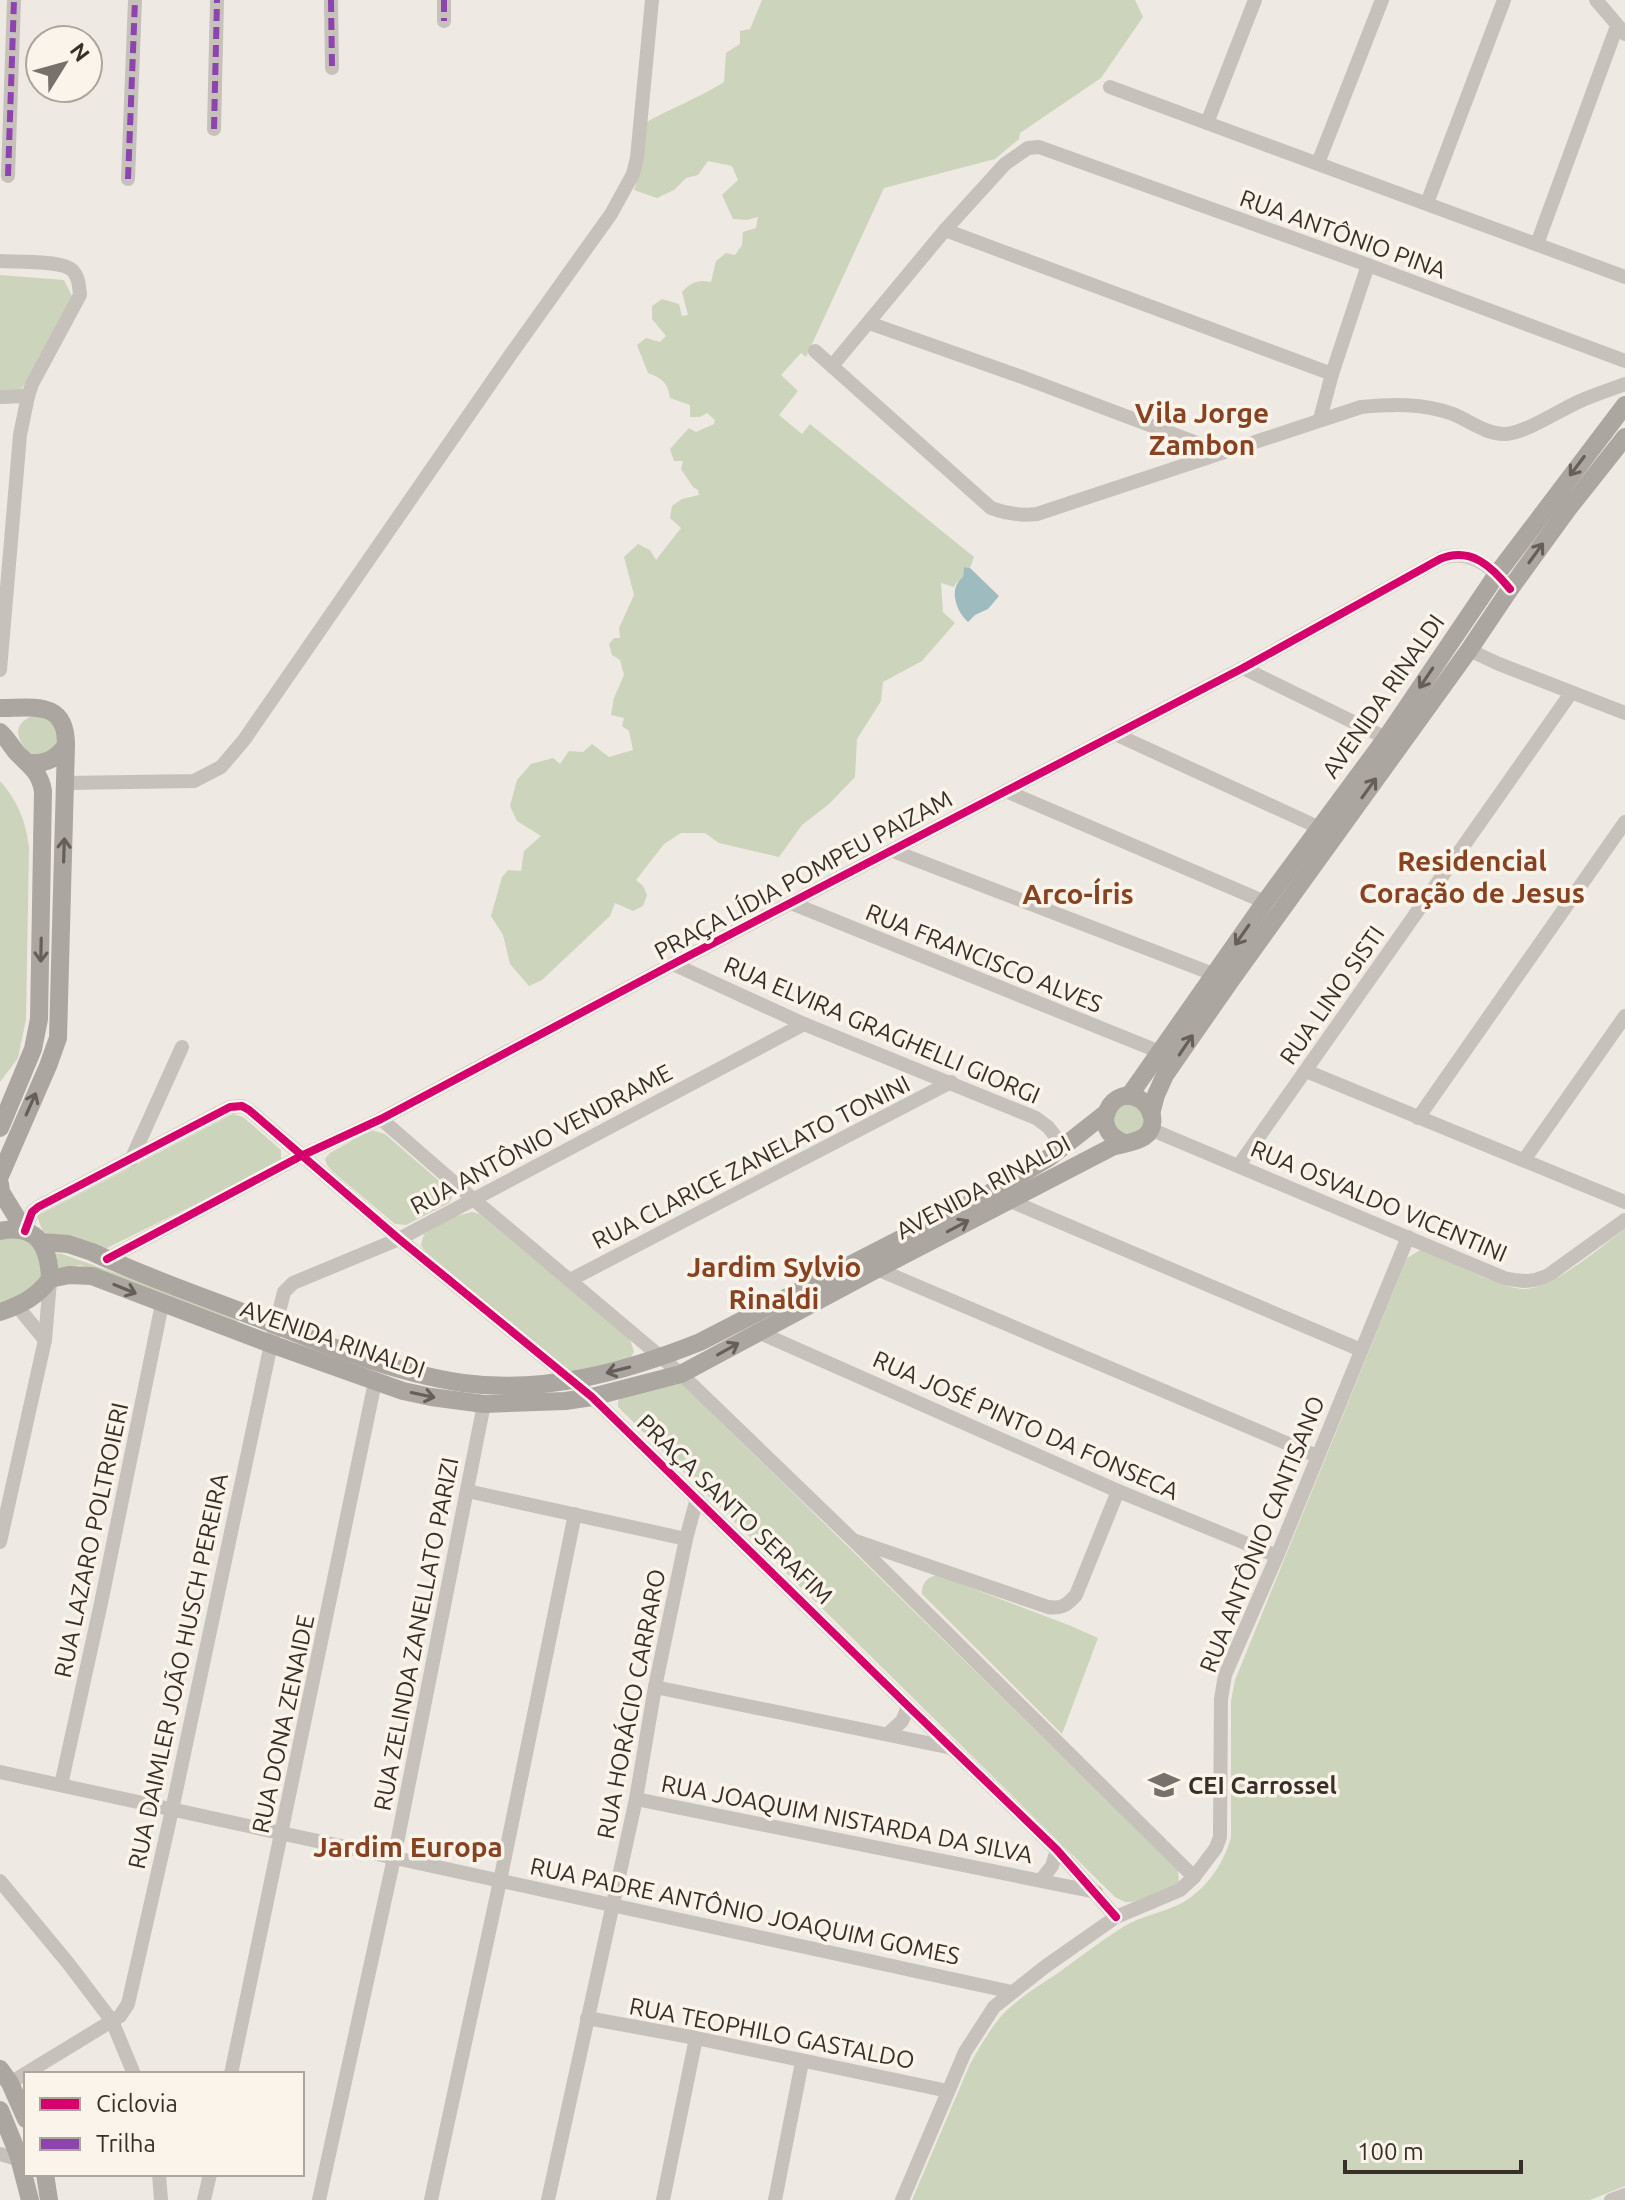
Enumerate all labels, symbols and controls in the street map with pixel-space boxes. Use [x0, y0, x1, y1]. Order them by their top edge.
north arrow [24, 24, 104, 104]
text: N [65, 38, 95, 66]
street label: RUA ANTÔNIO PINA [1236, 183, 1450, 284]
district label: Vila Jorge Zambon [1135, 397, 1269, 460]
one-way arrow [1569, 455, 1586, 477]
one-way arrow [1528, 543, 1545, 565]
street label: AVENIDA RINALDI [1317, 609, 1449, 783]
one-way arrow [1418, 667, 1435, 689]
one-way arrow [1361, 777, 1377, 799]
street label: PRAÇA LÍDIA POMPEU PAIZAM [649, 784, 956, 965]
one-way arrow [57, 837, 72, 864]
district label: Residencial Coração de Jesus [1359, 845, 1585, 909]
district label: Arco-Íris [1022, 877, 1134, 909]
street label: RUA FRANCISCO ALVES [862, 898, 1106, 1018]
street label: RUA LINO SISTI [1274, 921, 1390, 1069]
one-way arrow [1234, 923, 1250, 945]
one-way arrow [33, 936, 48, 963]
street label: RUA ELVIRA GRAGHELLI GIORGI [720, 951, 1044, 1109]
one-way arrow [1178, 1035, 1194, 1057]
street label: RUA ANTÔNIO VENDRAME [405, 1058, 676, 1220]
street label: RUA CLARICE ZANELATO TONINI [588, 1070, 914, 1254]
one-way arrow [24, 1093, 39, 1117]
street label: AVENIDA RINALDI [891, 1130, 1075, 1244]
street label: RUA OSVALDO VICENTINI [1247, 1135, 1511, 1267]
one-way arrow [945, 1218, 969, 1234]
district label: Jardim Sylvio Rinaldi [687, 1251, 861, 1314]
one-way arrow [113, 1283, 137, 1297]
street label: AVENIDA RINALDI [237, 1295, 429, 1383]
one-way arrow [716, 1341, 740, 1356]
street label: RUA JOSÉ PINTO DA FONSECA [869, 1344, 1184, 1505]
one-way arrow [605, 1364, 631, 1379]
one-way arrow [409, 1388, 435, 1403]
street label: RUA ANTÔNIO CANTISANO [1193, 1392, 1330, 1676]
street label: RUA LAZARO POLTROIERI [49, 1400, 133, 1680]
street label: PRAÇA SANTO SERAFIM [632, 1409, 838, 1609]
street label: RUA ZELINDA ZANELLATO PARIZI [368, 1455, 464, 1813]
street label: RUA DAIMLER JOÃO HUSCH PEREIRA [123, 1470, 233, 1871]
street label: RUA HORÁCIO CARRARO [591, 1567, 670, 1841]
street label: RUA DONA ZENAIDE [247, 1612, 319, 1836]
school or university icon: CEI Carrossel [1147, 1768, 1181, 1802]
street label: RUA JOAQUIM NISTARDA DA SILVA [659, 1770, 1035, 1868]
place label: CEI Carrossel [1188, 1772, 1337, 1799]
district label: Jardim Europa [313, 1831, 503, 1862]
street label: RUA PADRE ANTÔNIO JOAQUIM GOMES [528, 1851, 962, 1970]
street label: RUA TEOPHILO GASTALDO [627, 1992, 917, 2074]
legend [24, 2072, 304, 2176]
text: Ciclovia [96, 2090, 178, 2117]
scale bar [1345, 2124, 1521, 2174]
text: Trilha [96, 2130, 156, 2157]
text: 100 m [1357, 2138, 1424, 2165]

